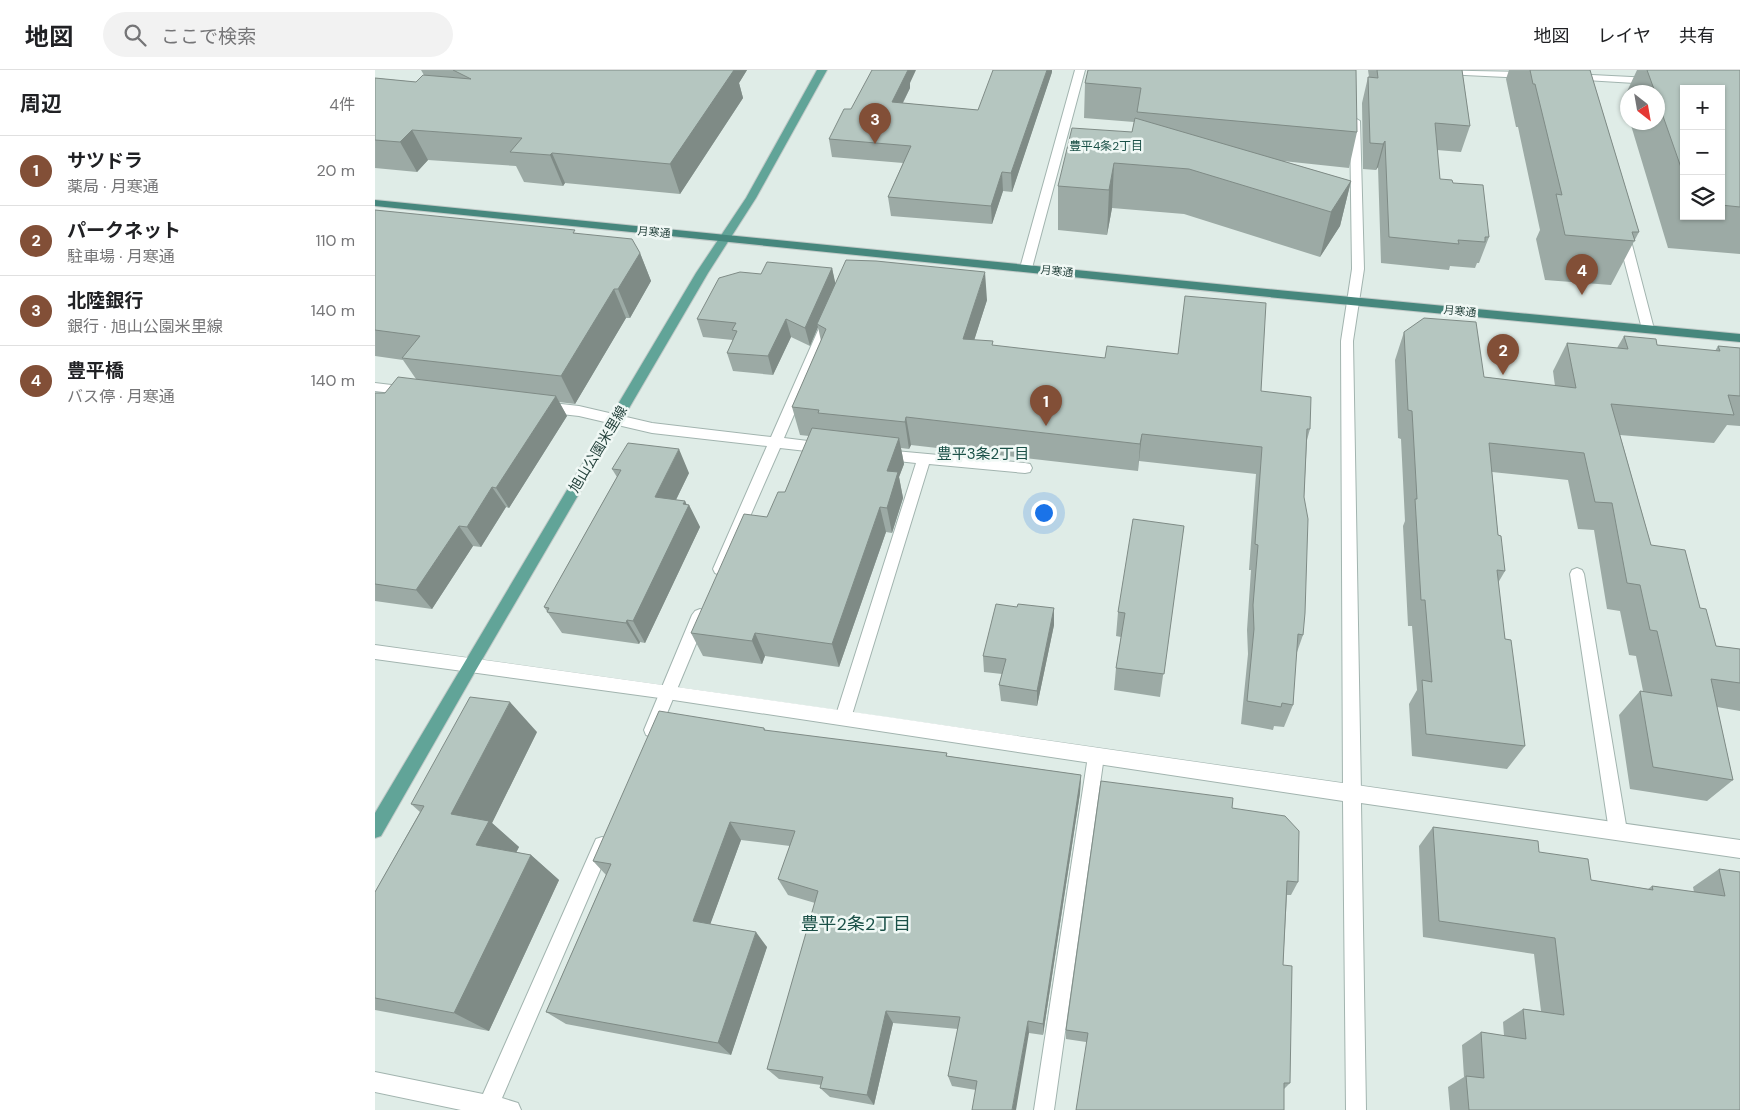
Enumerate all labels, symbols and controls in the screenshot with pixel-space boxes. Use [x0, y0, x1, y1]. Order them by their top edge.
search box [103, 12, 453, 57]
text: 地図 [25, 21, 73, 52]
icon: search [121, 21, 149, 49]
text: ここで検索 [161, 24, 256, 49]
text: 地図 [1534, 24, 1570, 48]
text: レイヤ [1598, 24, 1651, 48]
text: 共有 [1679, 24, 1715, 48]
north arrow [1620, 85, 1665, 130]
map controls [1680, 85, 1725, 220]
button: + [1680, 85, 1725, 130]
text: 周辺 [20, 90, 62, 118]
text: 4件 [329, 94, 355, 115]
pin: 3 [859, 103, 891, 144]
button: − [1680, 130, 1725, 175]
district label: 豊平4条2丁目 [1069, 138, 1143, 154]
text: サツドラ [67, 148, 143, 173]
text: 1 [33, 160, 39, 181]
text: 20 m [316, 160, 355, 181]
button: layers [1680, 175, 1725, 220]
text: 薬局 · 月寒通 [67, 176, 159, 197]
text: パークネット [67, 218, 181, 243]
street label: 月寒通 [637, 224, 671, 240]
text: 2 [31, 230, 41, 251]
text: 110 m [316, 230, 355, 251]
text: 駐車場 · 月寒通 [67, 246, 175, 267]
pin: 4 [1566, 254, 1598, 295]
street label: 月寒通 [1040, 262, 1074, 280]
text: 北陸銀行 [67, 288, 143, 313]
text: 3 [31, 300, 41, 321]
text: 140 m [311, 300, 355, 321]
street label: 月寒通 [1443, 302, 1477, 320]
text: 銀行 · 旭山公園米里線 [67, 316, 223, 337]
pin: 2 [1487, 334, 1519, 375]
text: 豊平橋 [67, 358, 124, 383]
text: 4 [31, 370, 41, 391]
text: 140 m [311, 370, 355, 391]
pin: 1 [1030, 385, 1062, 426]
text: バス停 · 月寒通 [67, 386, 175, 407]
street label: 旭山公園米里線 [565, 402, 631, 496]
district label: 豊平3条2丁目 [937, 444, 1029, 464]
your location [1031, 500, 1057, 526]
district label: 豊平2条2丁目 [801, 912, 911, 936]

